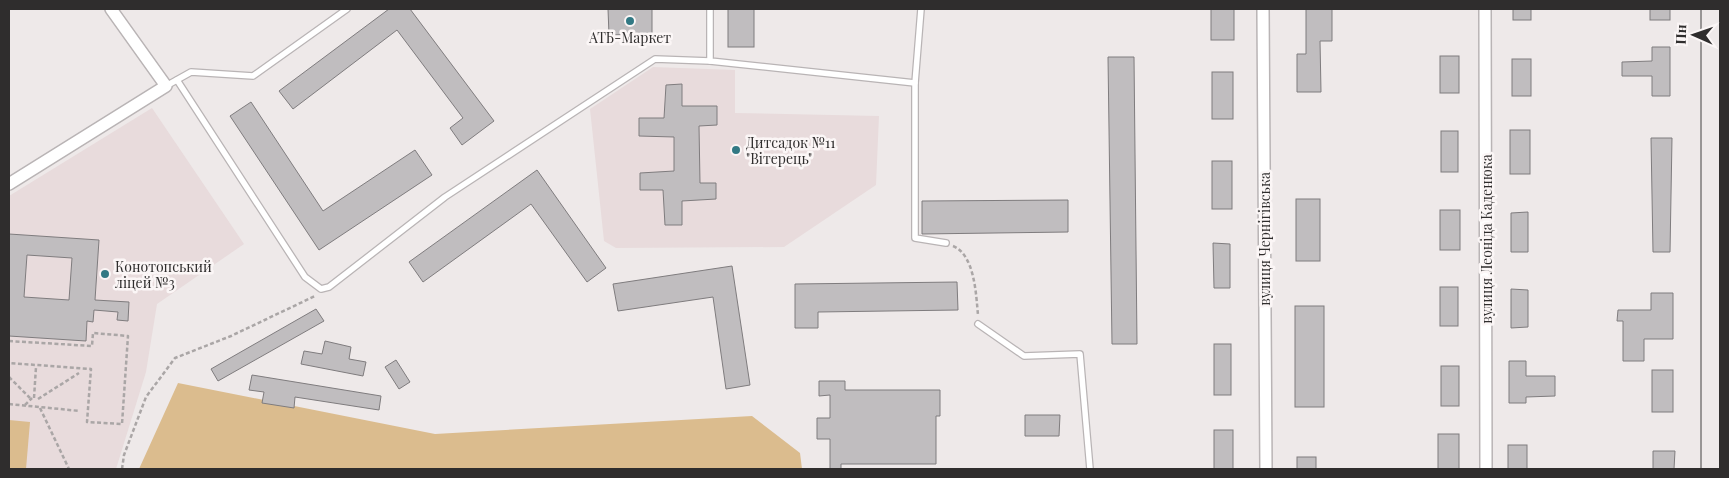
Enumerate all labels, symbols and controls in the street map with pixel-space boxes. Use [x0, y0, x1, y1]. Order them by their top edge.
north arrow [1669, 10, 1719, 60]
marker: АТБ-Маркет [624, 15, 636, 27]
text: Пн [1671, 24, 1690, 45]
place label: АТБ-Маркет [588, 28, 671, 47]
place label: Дитсадок №11 "Вітерець" [746, 133, 835, 168]
marker: Дитсадок №11 "Вітерець" [730, 144, 742, 156]
street label: вулиця Леоніда Каденюка [1477, 154, 1496, 324]
street label: вулиця Чернігівська [1255, 172, 1274, 306]
place label: Конотопський ліцей №3 [115, 257, 212, 292]
marker: Конотопський ліцей №3 [99, 268, 111, 280]

